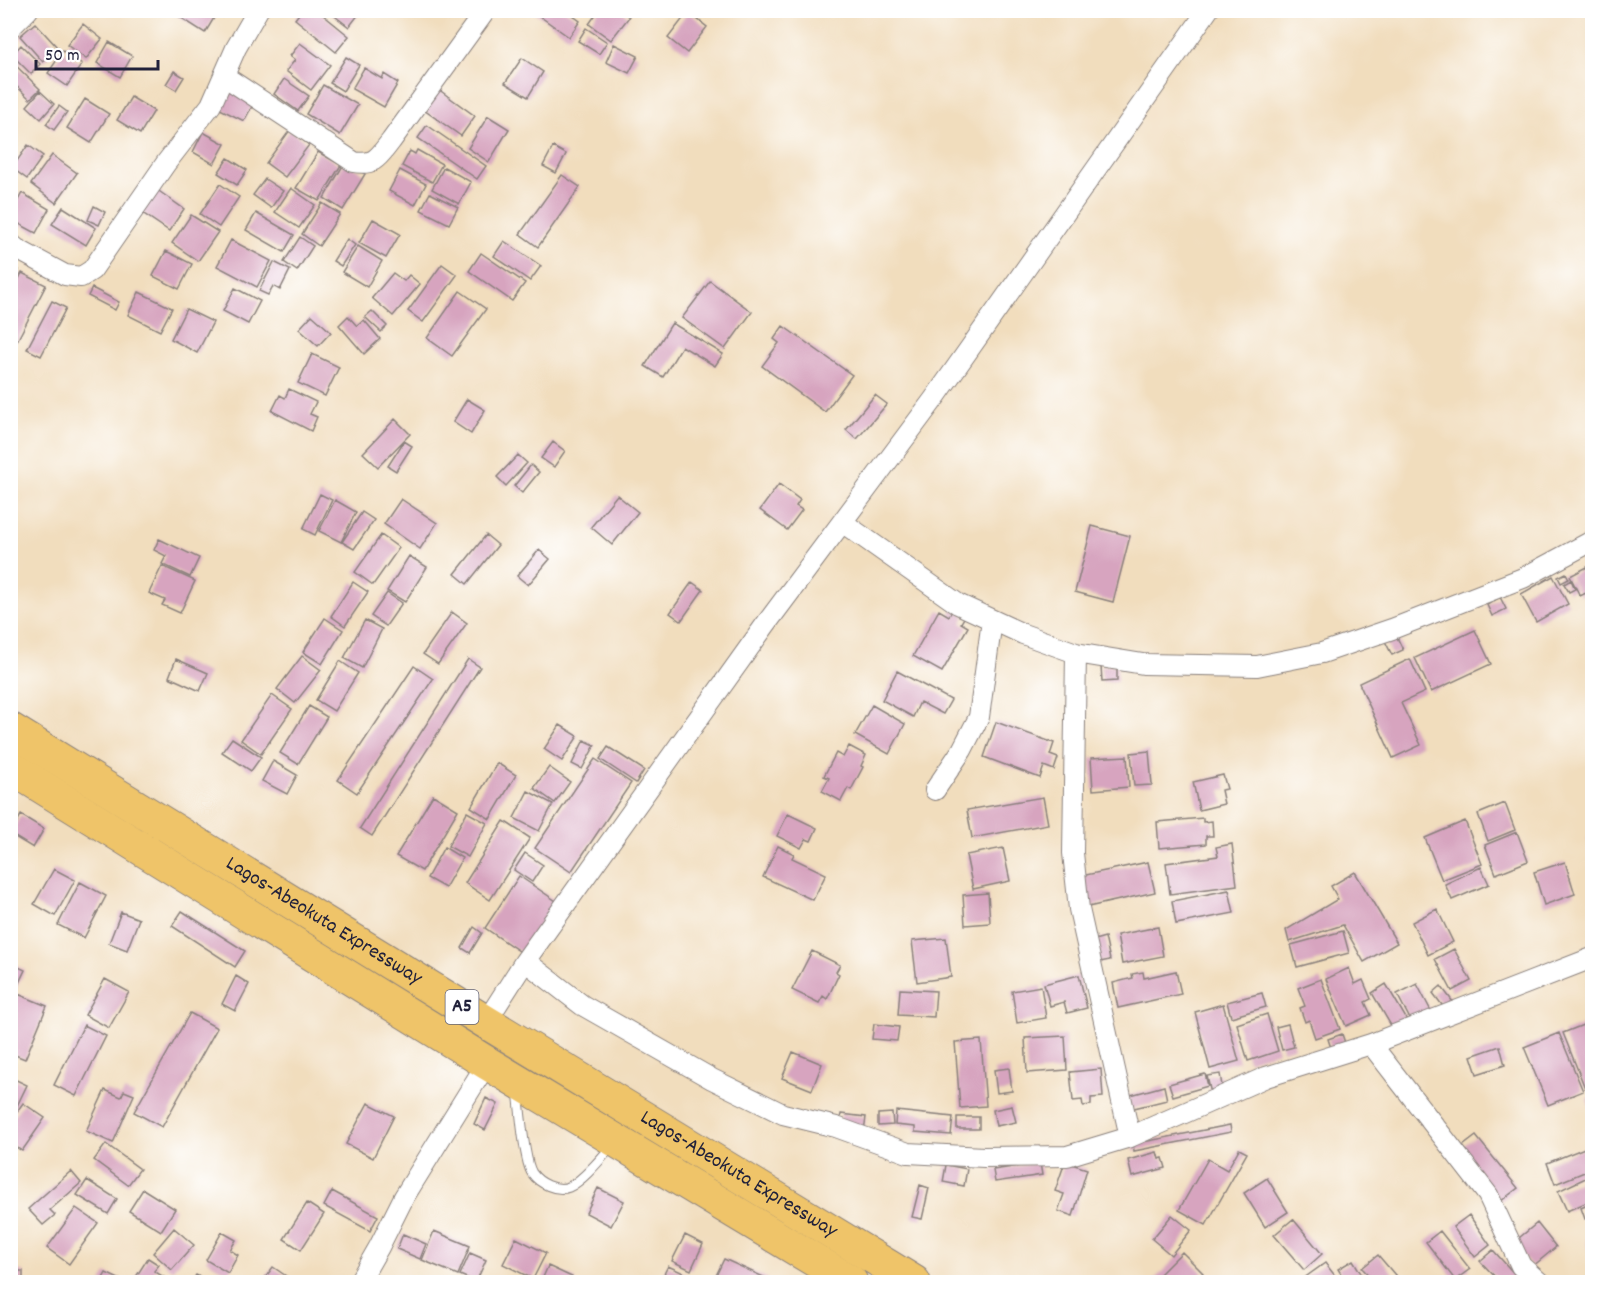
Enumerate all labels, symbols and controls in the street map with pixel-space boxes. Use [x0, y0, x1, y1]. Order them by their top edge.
scale bar [36, 33, 158, 71]
text: 50 m [45, 44, 80, 69]
street label: Lagos-Abeokuta Expressway [219, 850, 428, 994]
road number: A5 [446, 990, 478, 1024]
street label: Lagos-Abeokuta Expressway [634, 1104, 843, 1247]

